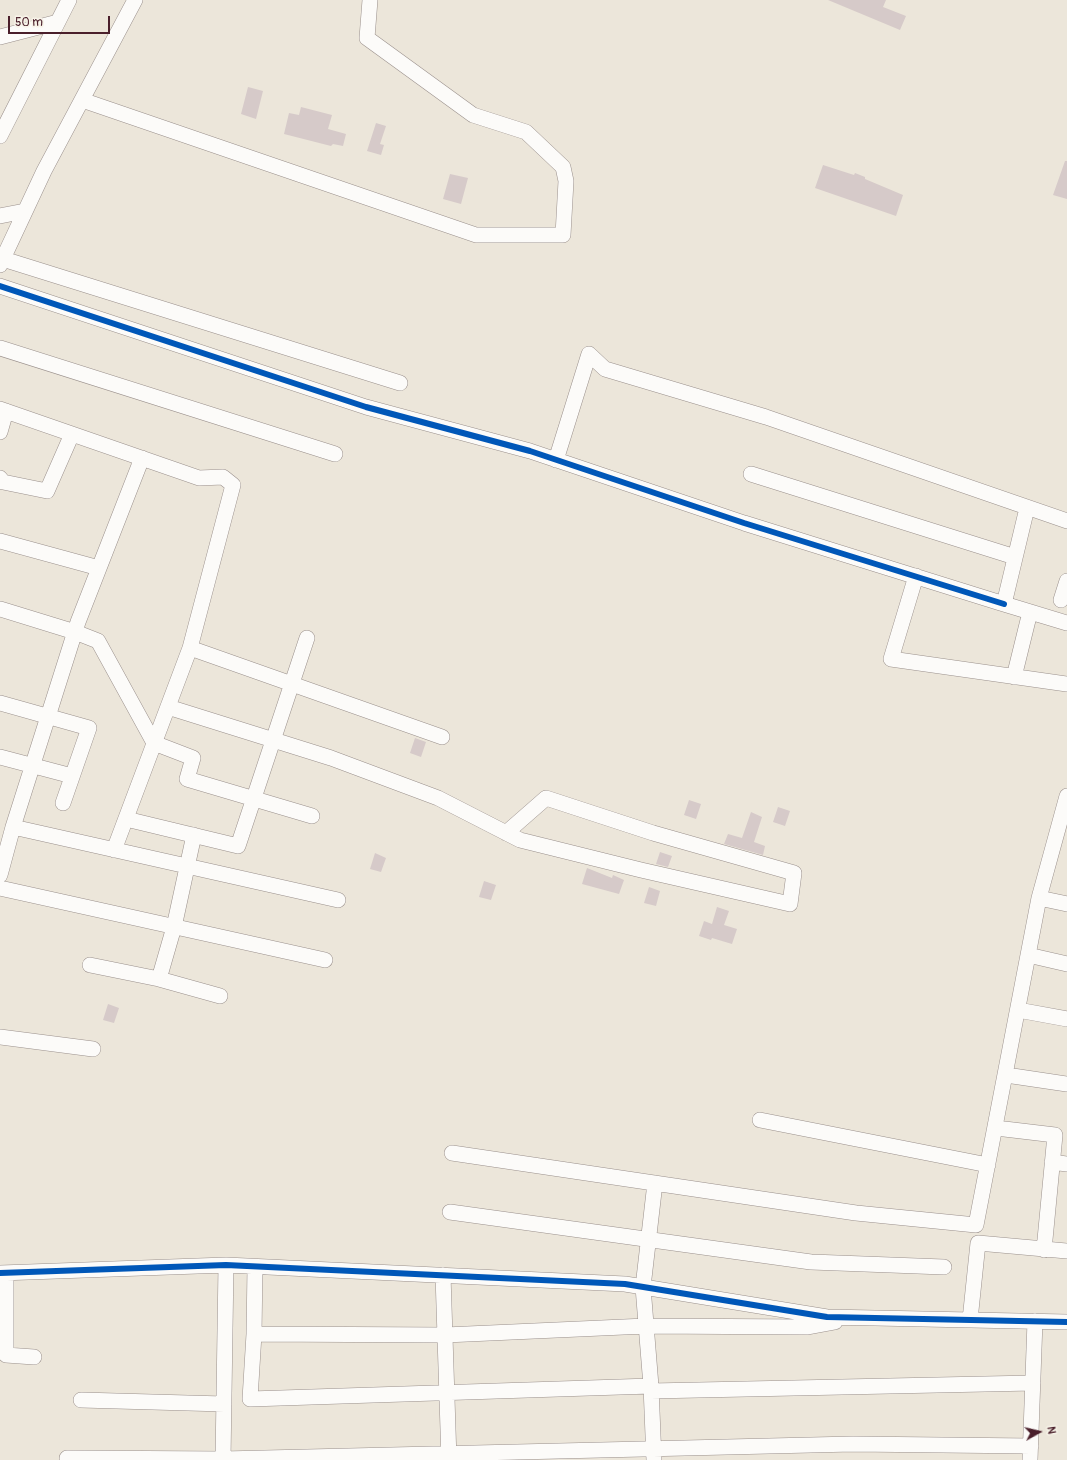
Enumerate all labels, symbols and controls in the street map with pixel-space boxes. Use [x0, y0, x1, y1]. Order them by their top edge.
scale bar [10, 8, 112, 34]
text: 50 m [15, 15, 43, 30]
north arrow [1019, 1412, 1059, 1452]
text: N [1044, 1426, 1058, 1435]

